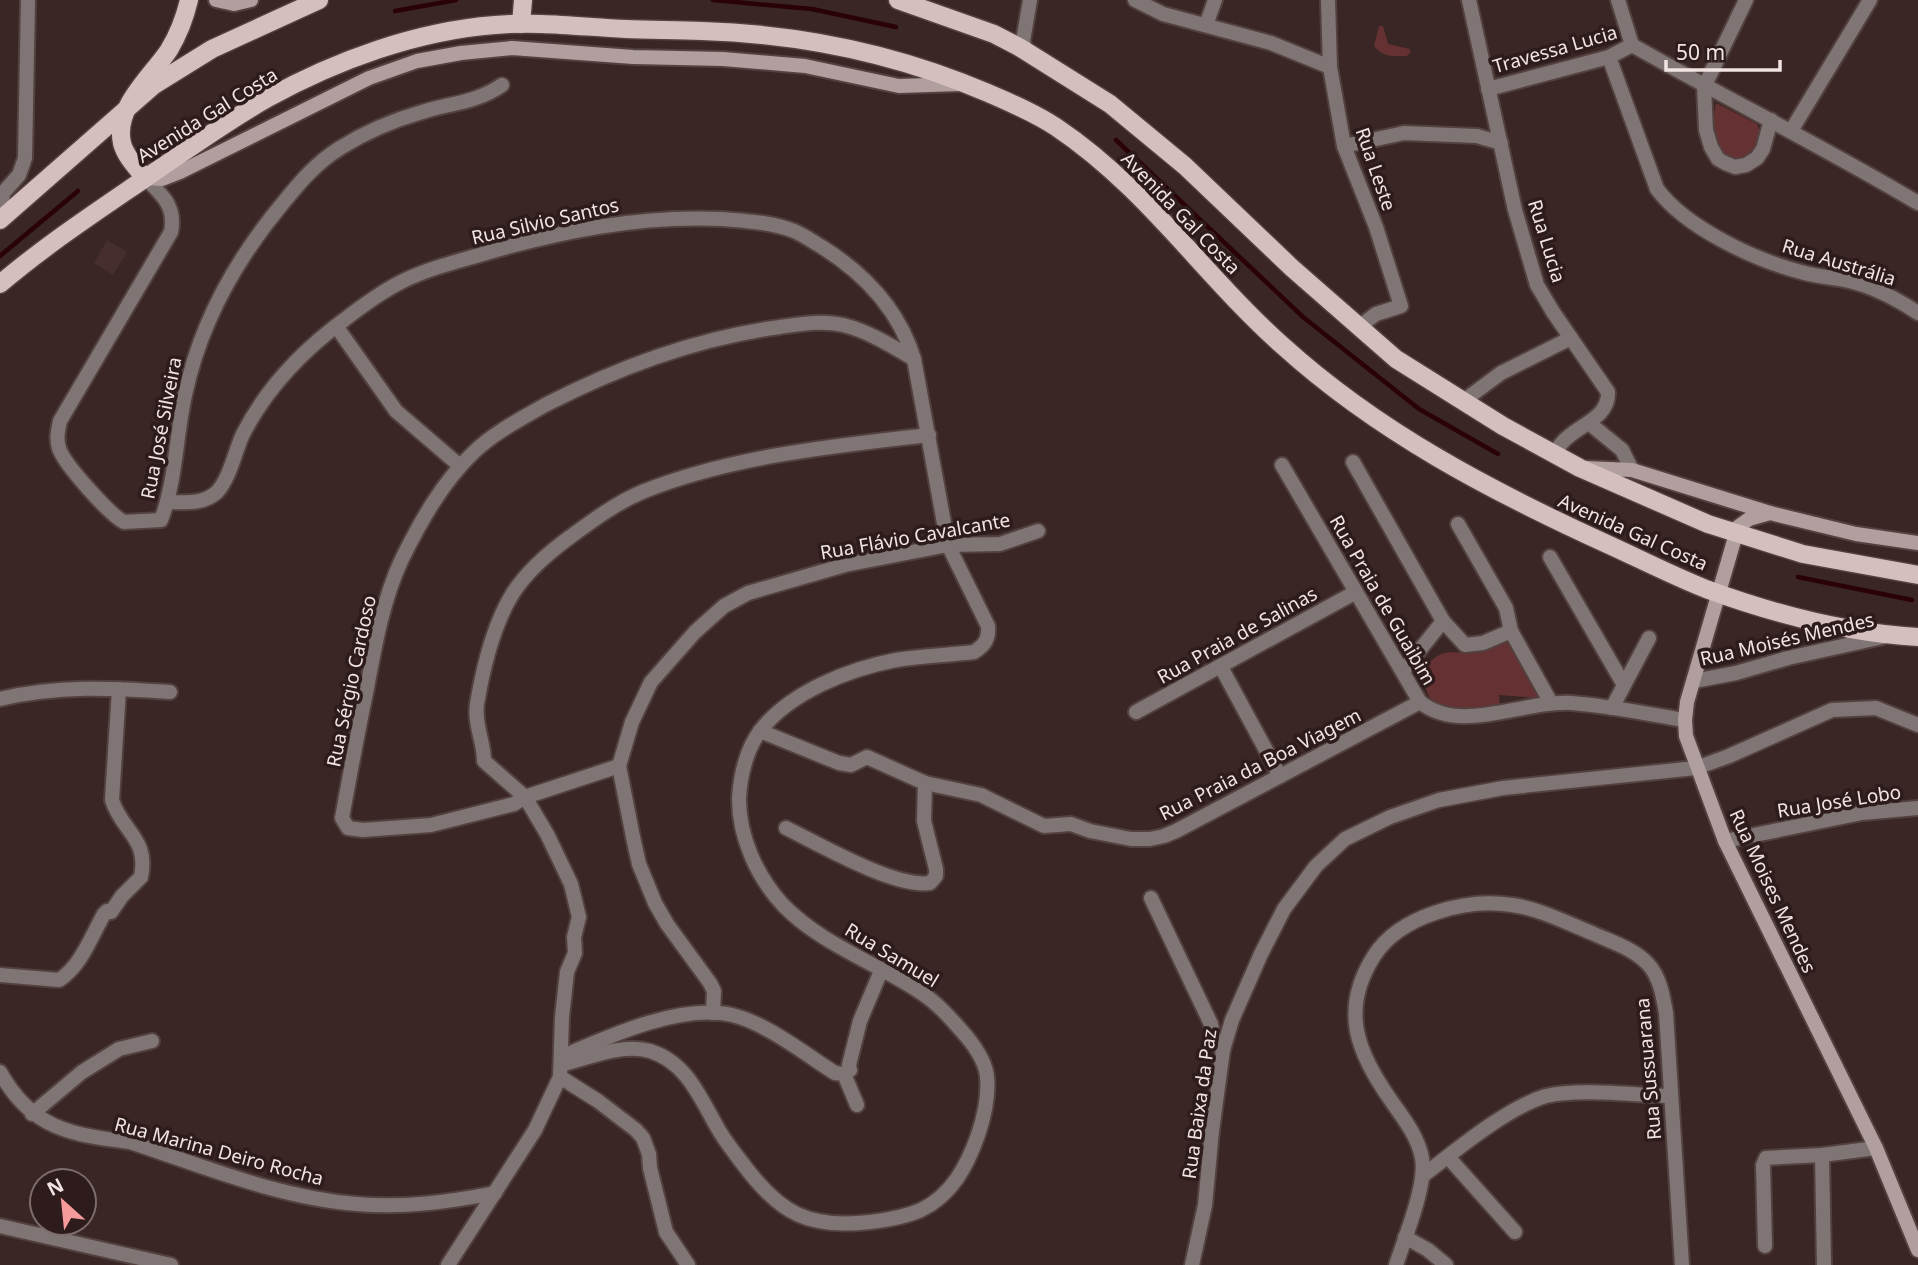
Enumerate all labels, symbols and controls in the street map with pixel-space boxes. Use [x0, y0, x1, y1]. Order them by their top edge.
street label: Travessa Lucia [1490, 19, 1620, 79]
scale bar [1666, 28, 1780, 72]
text: 50 m [1676, 38, 1725, 66]
street label: Avenida Gal Costa [132, 61, 282, 169]
street label: Rua Leste [1350, 124, 1402, 214]
street label: Avenida Gal Costa [1116, 146, 1246, 280]
street label: Rua Silvio Santos [469, 191, 621, 251]
street label: Rua Lucia [1522, 196, 1572, 286]
street label: Rua Austrália [1779, 232, 1899, 292]
street label: Rua José Silveira [134, 355, 188, 501]
street label: Avenida Gal Costa [1554, 487, 1712, 577]
street label: Rua Flávio Cavalcante [818, 506, 1012, 566]
street label: Rua Praia de Guaibim [1324, 510, 1442, 690]
street label: Rua Praia de Salinas [1152, 580, 1322, 690]
street label: Rua Sérgio Cardoso [320, 593, 382, 769]
street label: Rua Moisés Mendes [1697, 606, 1877, 672]
street label: Rua Praia da Boa Viagem [1155, 702, 1365, 826]
street label: Rua José Lobo [1775, 778, 1903, 824]
street label: Rua Moises Mendes [1724, 805, 1822, 977]
street label: Rua Samuel [840, 917, 944, 993]
street label: Rua Sussuarana [1629, 997, 1667, 1141]
street label: Rua Baixa da Paz [1176, 1027, 1222, 1181]
street label: Rua Marina Deiro Rocha [112, 1111, 326, 1191]
north arrow [28, 1167, 98, 1237]
text: N [42, 1172, 68, 1202]

